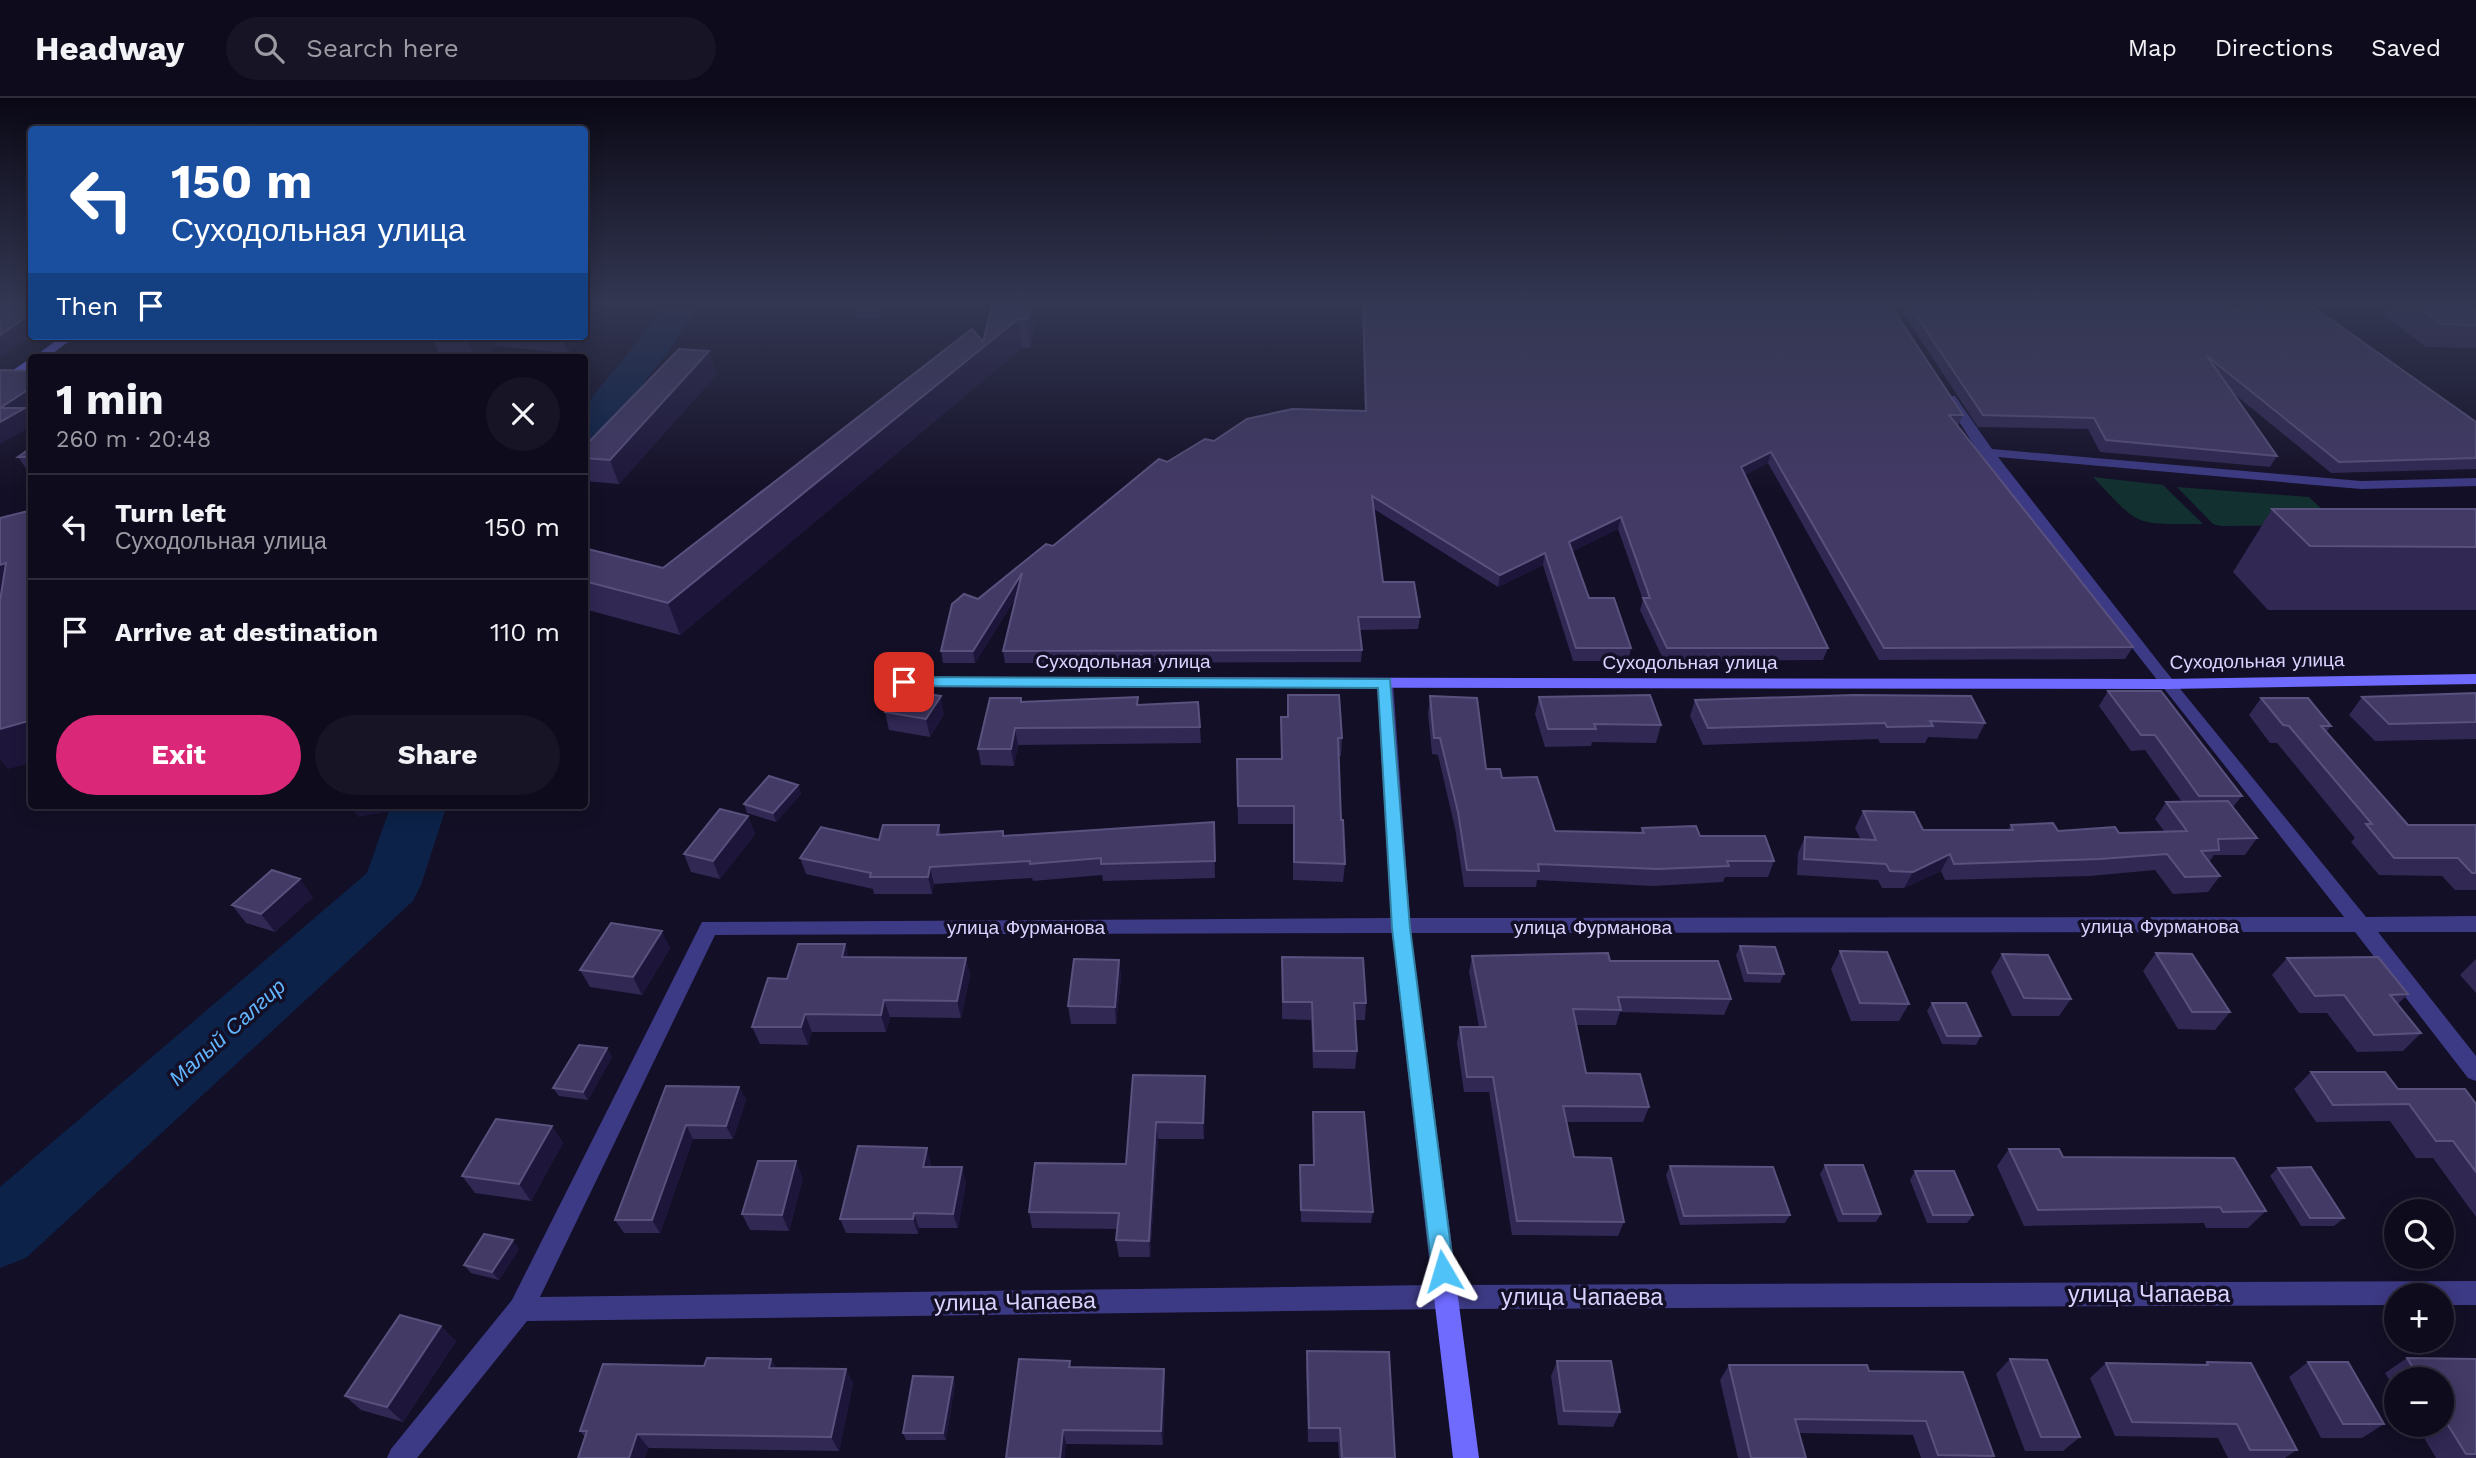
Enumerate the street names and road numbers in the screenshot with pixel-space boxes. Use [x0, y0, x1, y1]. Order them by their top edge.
street label: Суходольная улица [2169, 648, 2345, 674]
street label: Суходольная улица [1036, 650, 1211, 673]
street label: Суходольная улица [1603, 651, 1778, 674]
street label: улица Фурманова [2081, 915, 2240, 938]
street label: улица Фурманова [947, 916, 1106, 939]
street label: улица Фурманова [1514, 916, 1673, 939]
street label: улица Чапаева [2068, 1281, 2230, 1308]
street label: улица Чапаева [1501, 1284, 1663, 1311]
street label: улица Чапаева [934, 1287, 1096, 1317]

